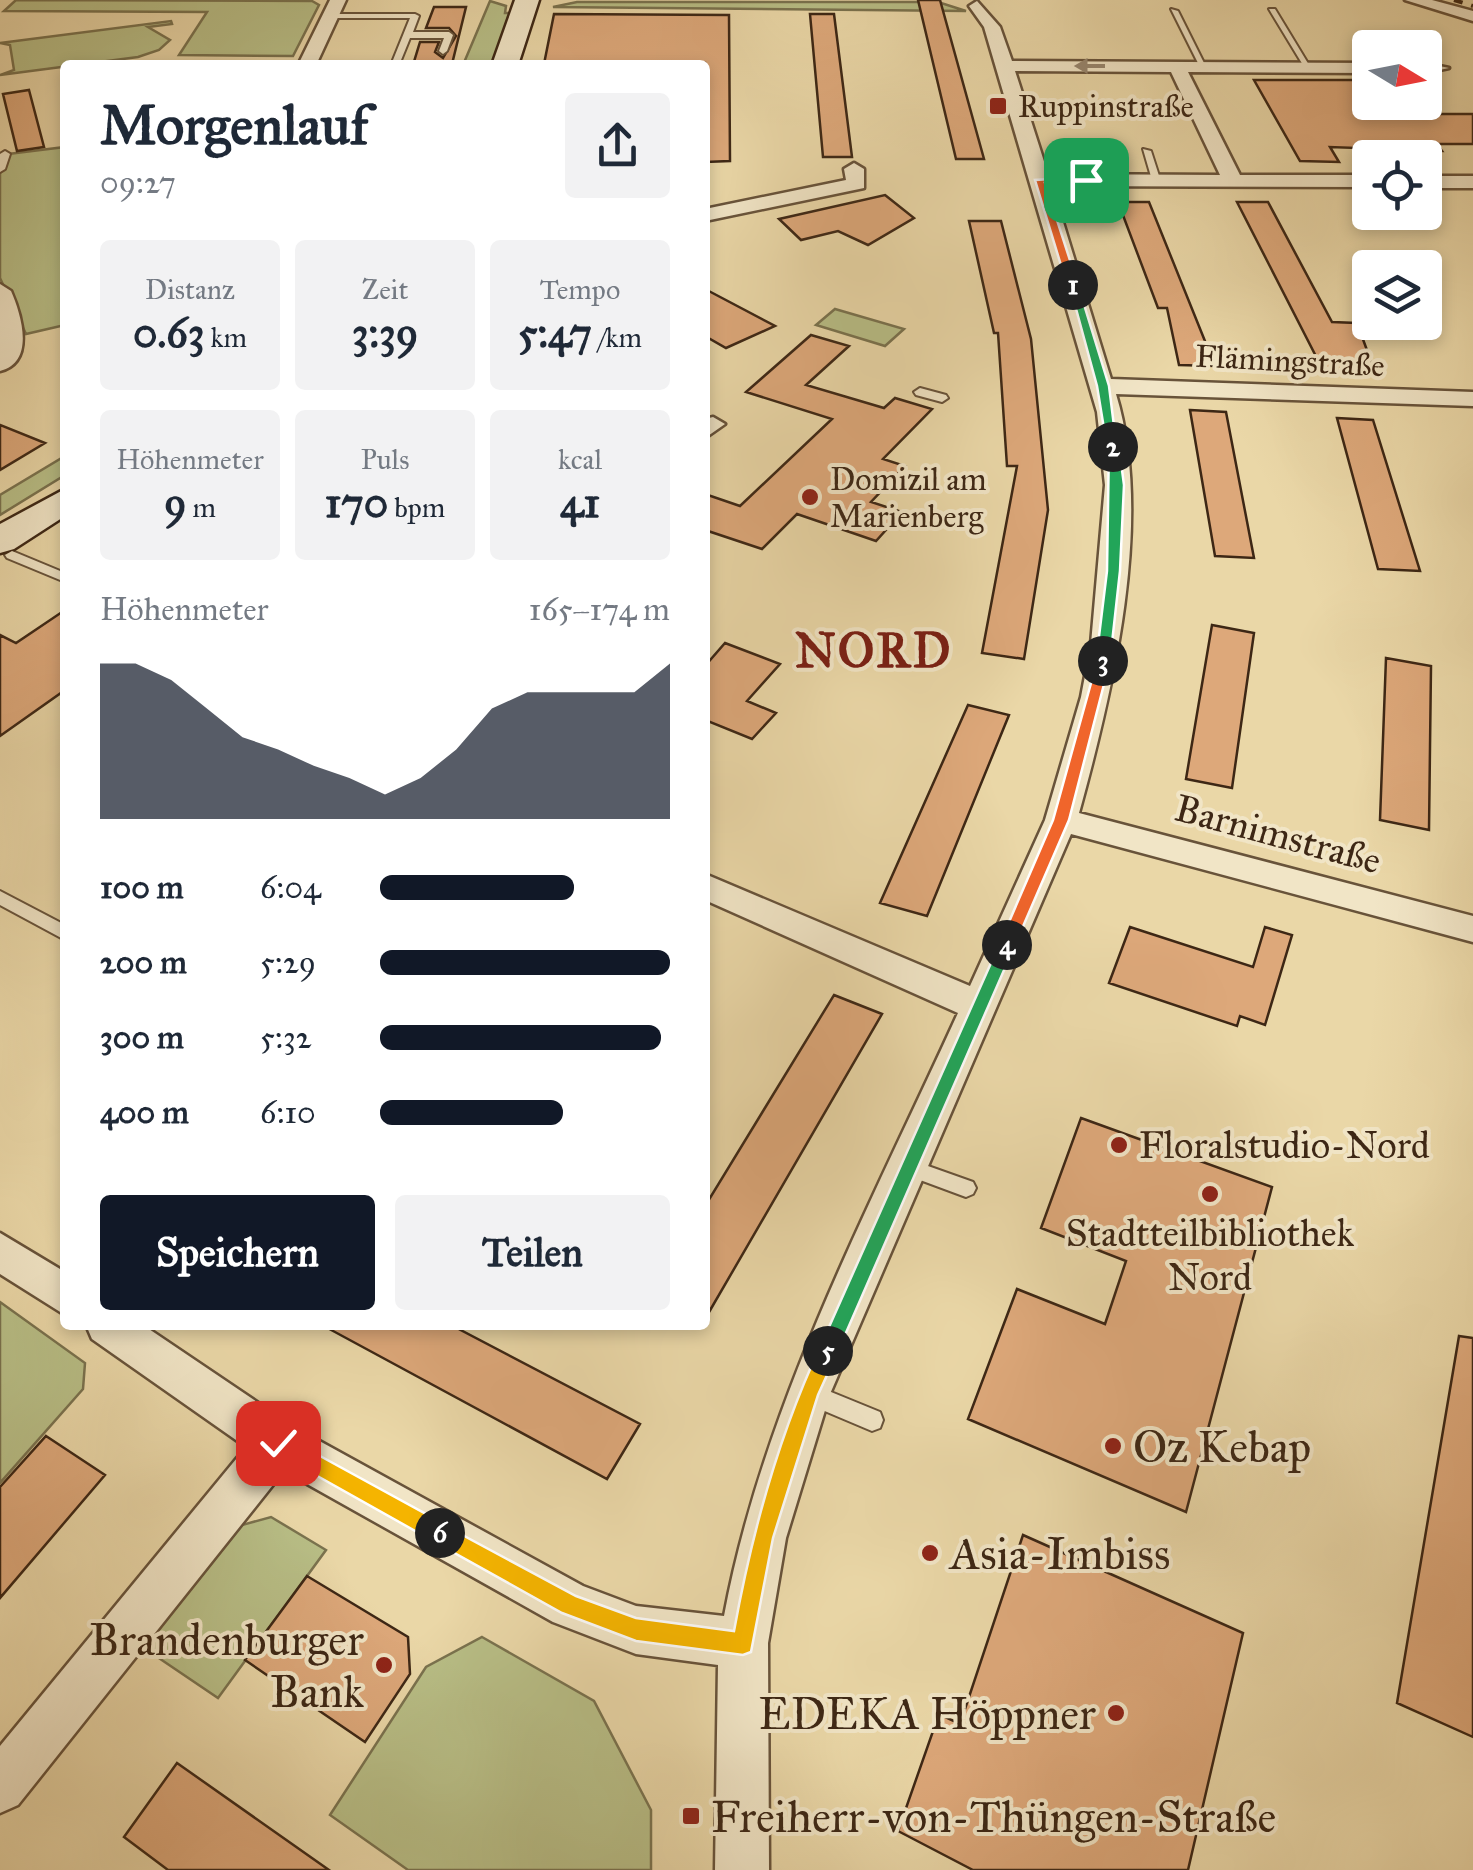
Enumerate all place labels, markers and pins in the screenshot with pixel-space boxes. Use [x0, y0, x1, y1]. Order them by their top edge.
place label: Ruppinstraße [1018, 87, 1194, 126]
marker: Ruppinstraße [987, 95, 1009, 117]
pin [1044, 138, 1129, 223]
pin: 1 [1048, 260, 1098, 310]
pin: 2 [1088, 422, 1138, 472]
place label: Domizil am Marienberg [830, 460, 987, 536]
marker: Domizil am Marienberg [799, 486, 821, 508]
pin: 3 [1078, 636, 1128, 686]
pin: 4 [982, 920, 1032, 970]
place label: Floralstudio-Nord [1139, 1122, 1430, 1168]
marker: Floralstudio-Nord [1108, 1134, 1130, 1156]
marker: Stadtteilbibliothek Nord [1199, 1183, 1221, 1205]
place label: Stadtteilbibliothek Nord [1066, 1210, 1355, 1300]
pin: 5 [803, 1326, 853, 1376]
pin [236, 1401, 321, 1486]
place label: Oz Kebap [1133, 1419, 1311, 1474]
marker: Oz Kebap [1102, 1435, 1124, 1457]
pin: 6 [415, 1508, 465, 1558]
place label: Asia-Imbiss [948, 1526, 1170, 1581]
marker: Asia-Imbiss [919, 1542, 941, 1564]
place label: Brandenburger Bank [90, 1612, 364, 1719]
marker: Brandenburger Bank [373, 1654, 395, 1676]
place label: EDEKA Höppner [758, 1686, 1096, 1741]
marker: EDEKA Höppner [1105, 1702, 1127, 1724]
place label: Freiherr-von-Thüngen-Straße [711, 1789, 1276, 1844]
marker: Freiherr-von-Thüngen-Straße [680, 1805, 702, 1827]

